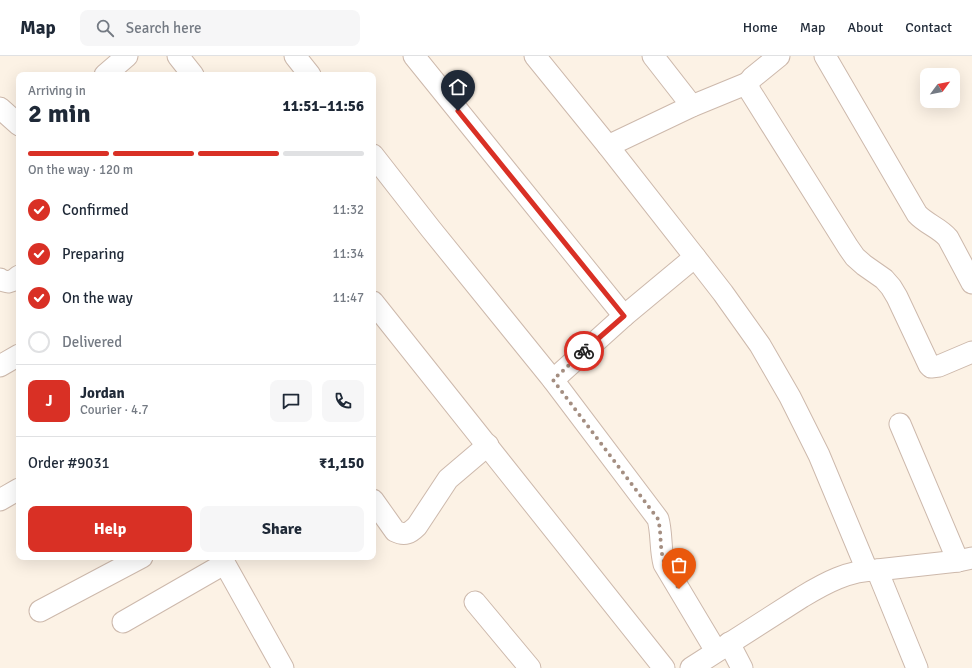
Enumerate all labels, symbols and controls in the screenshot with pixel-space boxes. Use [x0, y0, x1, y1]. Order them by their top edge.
search box [80, 10, 360, 46]
text: Map [20, 16, 56, 40]
icon: search [94, 17, 116, 39]
text: Search here [126, 19, 201, 37]
text: Home [743, 19, 778, 36]
text: Map [800, 19, 825, 36]
text: About [847, 19, 883, 36]
text: Contact [905, 19, 952, 36]
north arrow [920, 68, 960, 108]
map controls [920, 68, 960, 108]
pin [441, 70, 475, 111]
icon: home [447, 76, 469, 98]
text: Arriving in [28, 83, 86, 99]
text: 11:51–11:56 [283, 97, 364, 115]
text: 2 min [28, 98, 91, 130]
text: On the way · 120 m [28, 162, 133, 178]
icon: check [28, 199, 50, 221]
text: Confirmed [62, 201, 129, 219]
text: 11:32 [332, 202, 364, 218]
icon: check [28, 243, 50, 265]
text: Preparing [62, 245, 125, 263]
text: 11:34 [332, 246, 364, 262]
icon: check [28, 287, 50, 309]
text: On the way [62, 289, 133, 307]
text: 11:47 [332, 290, 364, 306]
courier [564, 331, 604, 371]
text: Delivered [62, 333, 122, 351]
icon: bike [573, 340, 595, 362]
button: chat [270, 380, 312, 422]
button: phone [322, 380, 364, 422]
text: Jordan [80, 384, 125, 402]
text: J [45, 392, 53, 410]
text: Courier · 4.7 [80, 402, 149, 418]
text: Order #9031 [28, 454, 110, 472]
text: ₹1,150 [319, 454, 364, 472]
button: Help [28, 506, 192, 552]
button: Share [200, 506, 364, 552]
pin [662, 548, 696, 589]
icon: bag [668, 554, 690, 576]

